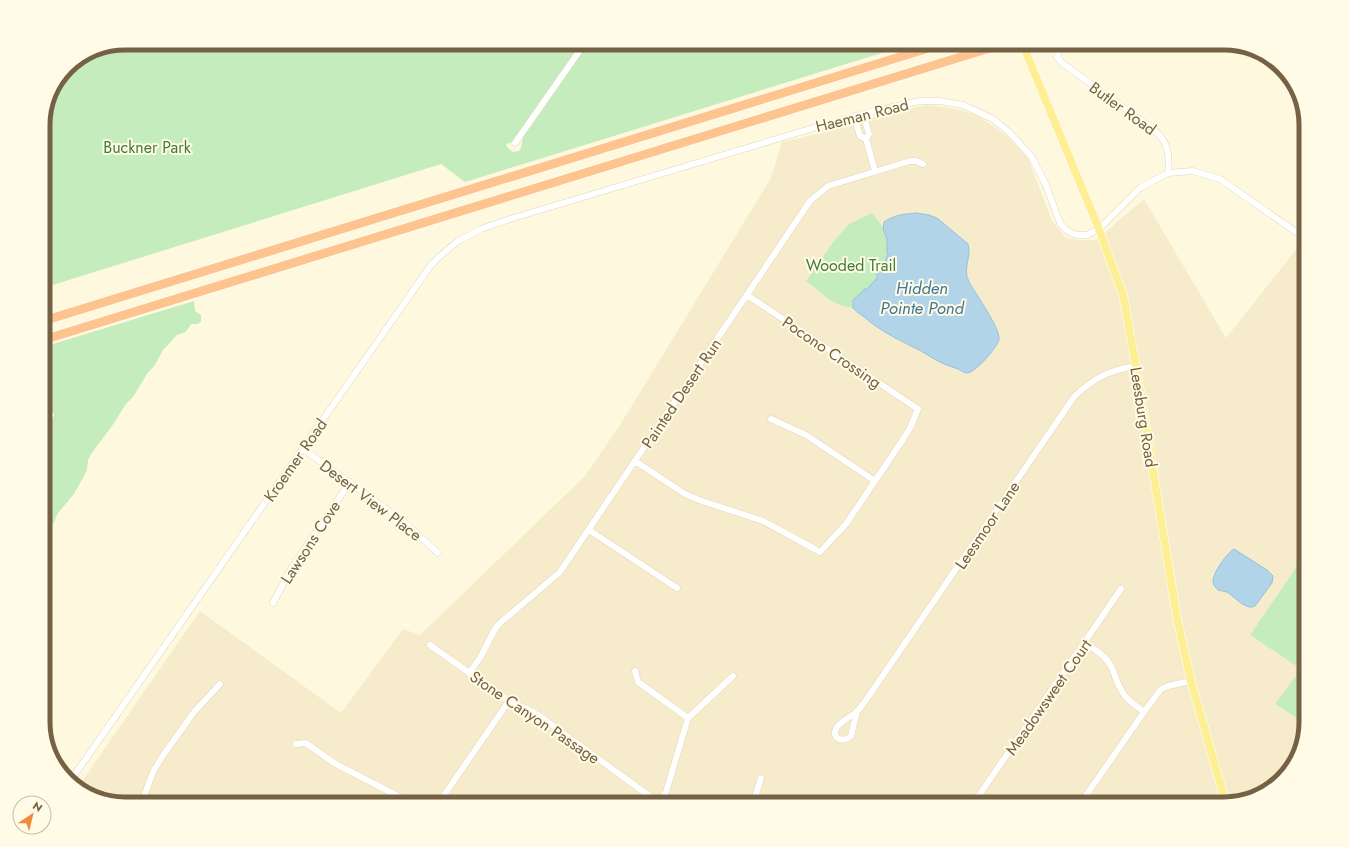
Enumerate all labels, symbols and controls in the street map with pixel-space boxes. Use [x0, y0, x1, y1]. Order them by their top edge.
street label: Butler Road [1084, 76, 1161, 141]
street label: Haeman Road [813, 93, 911, 138]
park label: Buckner Park [103, 136, 192, 159]
park label: Wooded Trail [806, 254, 896, 277]
water label: Hidden Pointe Pond [880, 276, 965, 320]
street label: Pocono Crossing [778, 311, 886, 394]
street label: Painted Desert Run [636, 334, 727, 453]
street label: Leesburg Road [1124, 365, 1163, 469]
street label: Kroemer Road [258, 414, 333, 507]
street label: Desert View Place [315, 454, 426, 546]
street label: Leesmoor Lane [949, 477, 1025, 574]
street label: Lawsons Cove [275, 496, 346, 588]
street label: Meadowsweet Court [1000, 634, 1097, 760]
street label: Stone Canyon Passage [465, 665, 604, 770]
north arrow [12, 795, 52, 835]
text: N [30, 798, 46, 816]

